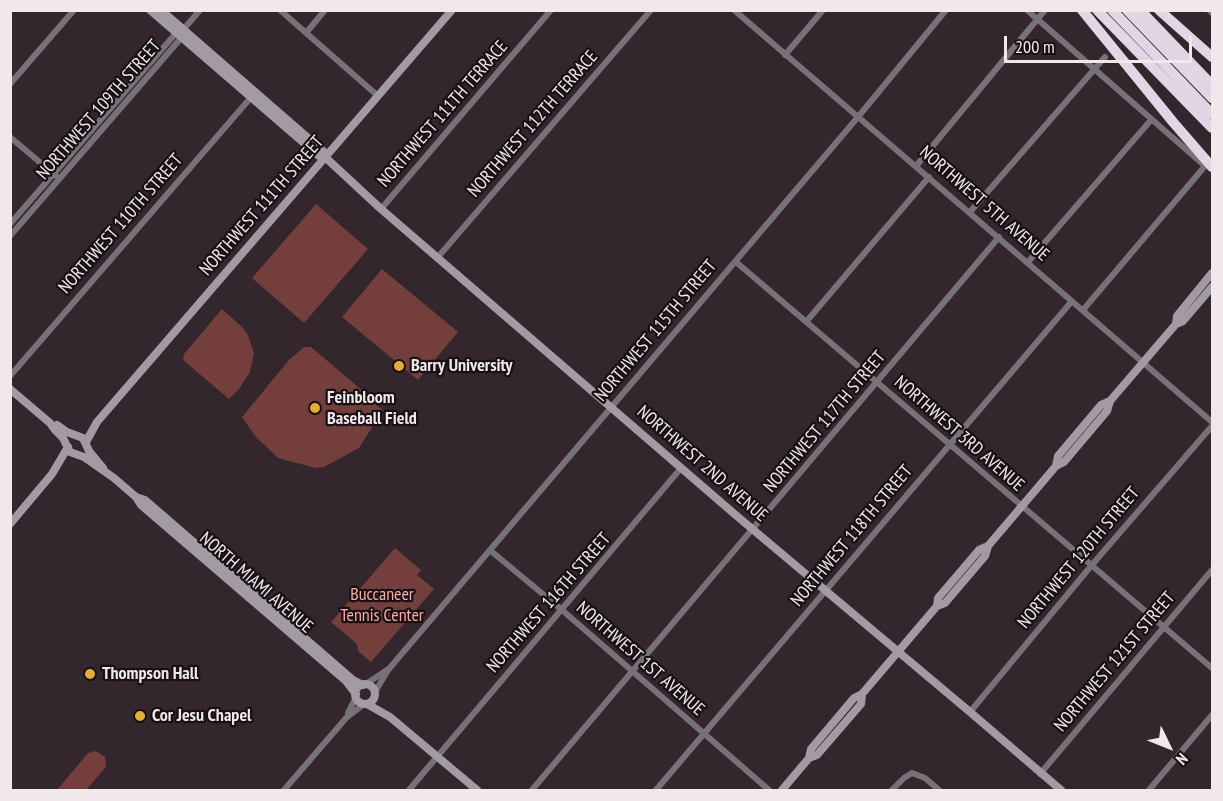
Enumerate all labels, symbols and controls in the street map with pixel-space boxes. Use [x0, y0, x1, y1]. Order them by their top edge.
scale bar [1007, 24, 1194, 62]
text: 200 m [1015, 35, 1055, 58]
street label: NORTHWEST 109TH STREET [32, 36, 166, 184]
street label: NORTHWEST 111TH TERRACE [374, 36, 512, 192]
street label: NORTHWEST 112TH TERRACE [464, 46, 602, 202]
street label: NORTHWEST 111TH STREET [195, 132, 329, 280]
street label: NORTHWEST 5TH AVENUE [915, 142, 1053, 266]
street label: NORTHWEST 110TH STREET [54, 150, 188, 298]
street label: NORTHWEST 115TH STREET [590, 256, 722, 406]
street label: NORTHWEST 117TH STREET [759, 347, 891, 497]
place label: Barry University [411, 355, 513, 377]
marker: Barry University [392, 359, 406, 373]
street label: NORTHWEST 3RD AVENUE [890, 372, 1028, 496]
place label: Feinbloom Baseball Field [327, 387, 417, 430]
marker: Feinbloom Baseball Field [308, 401, 322, 415]
street label: NORTHWEST 2ND AVENUE [632, 401, 772, 527]
street label: NORTHWEST 118TH STREET [786, 461, 918, 611]
street label: NORTHWEST 120TH STREET [1013, 483, 1145, 633]
street label: NORTH MIAMI AVENUE [195, 528, 317, 638]
street label: NORTHWEST 116TH STREET [482, 529, 616, 677]
park label: Buccaneer Tennis Center [340, 584, 424, 626]
street label: NORTHWEST 121ST STREET [1050, 588, 1180, 736]
street label: NORTHWEST 1ST AVENUE [571, 597, 709, 721]
place label: Thompson Hall [102, 663, 198, 685]
marker: Thompson Hall [83, 667, 97, 681]
place label: Cor Jesu Chapel [152, 705, 251, 727]
marker: Cor Jesu Chapel [133, 709, 147, 723]
north arrow [1139, 717, 1199, 777]
text: N [1172, 749, 1192, 769]

